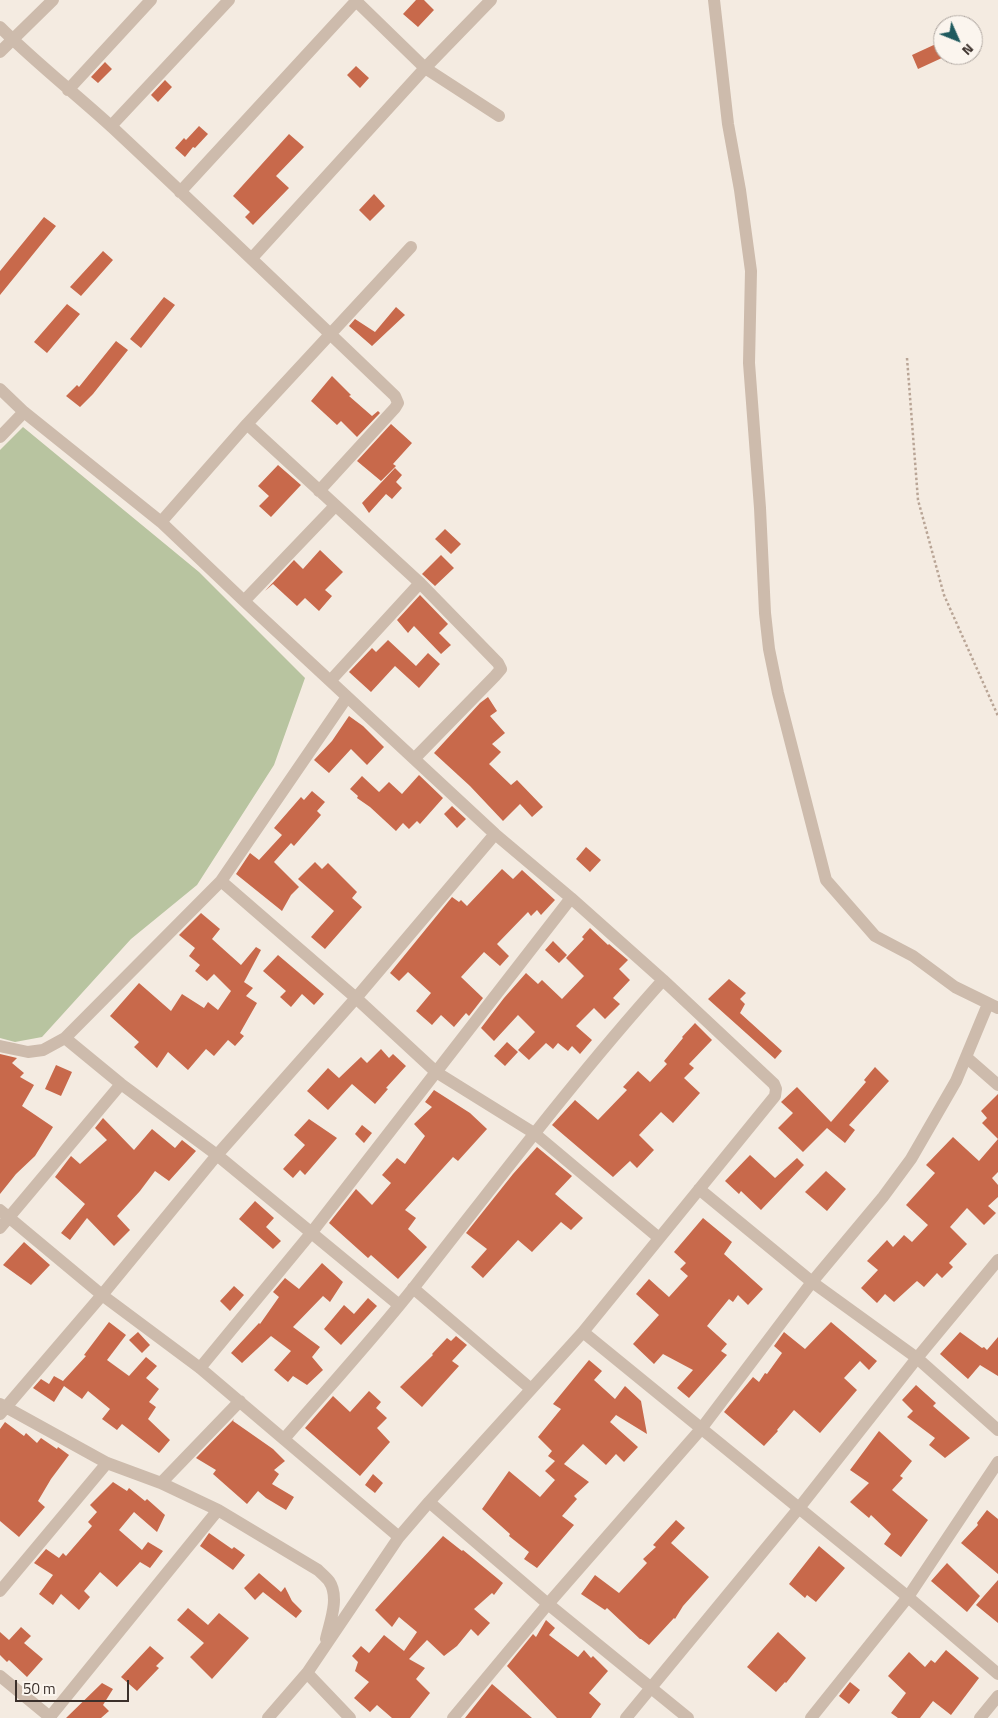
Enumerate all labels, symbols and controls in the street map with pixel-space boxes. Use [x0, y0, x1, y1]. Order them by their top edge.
north arrow [933, 15, 983, 65]
text: N [958, 39, 979, 61]
scale bar [18, 1670, 131, 1702]
text: 50 m [23, 1677, 56, 1700]

